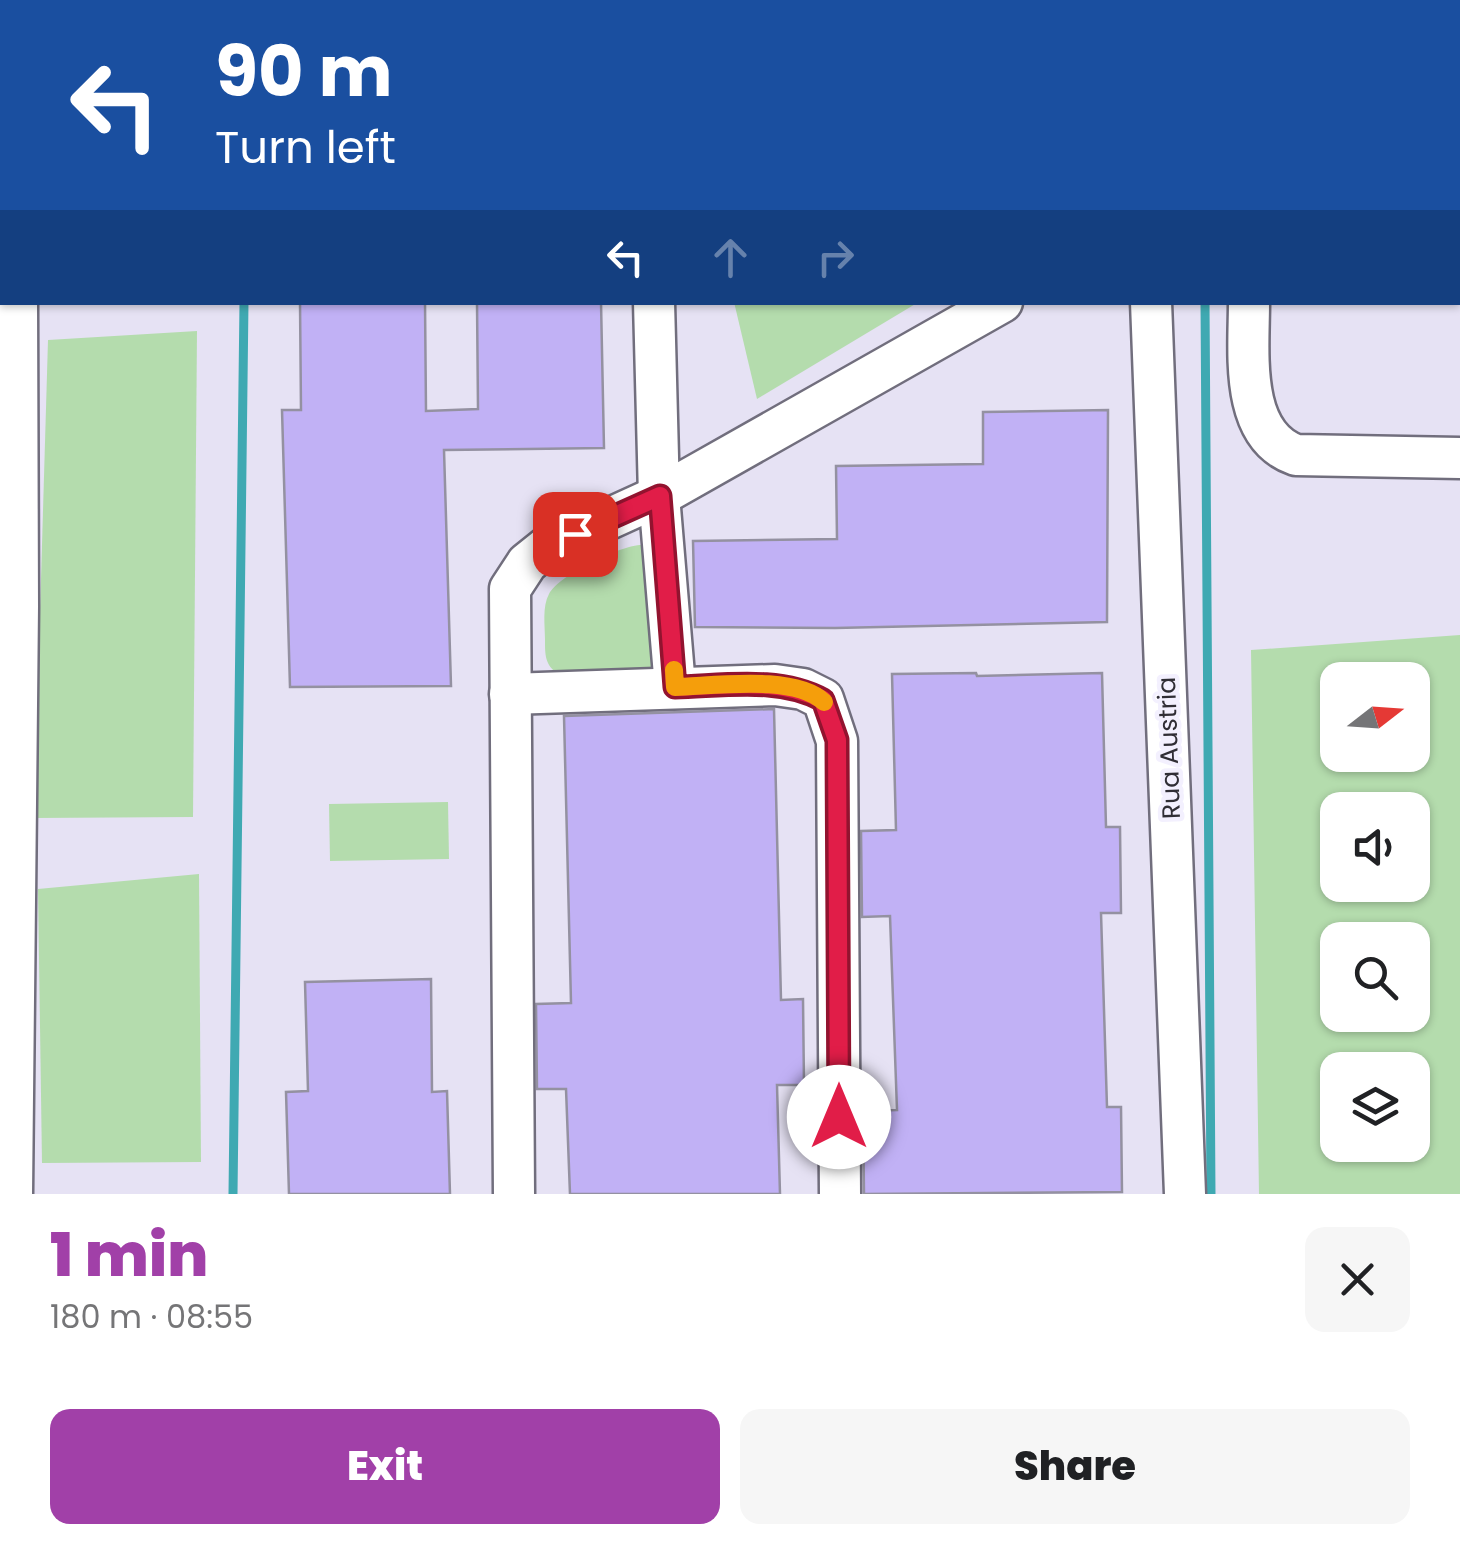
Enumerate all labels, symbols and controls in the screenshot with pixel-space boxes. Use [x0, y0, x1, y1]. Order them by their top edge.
text: 90 m [215, 22, 393, 121]
icon: left [50, 40, 180, 170]
text: Turn left [215, 116, 396, 179]
icon: left [598, 230, 653, 285]
icon: ahead [703, 230, 758, 285]
icon: right [808, 230, 863, 285]
pin [533, 492, 618, 577]
icon: arrive [548, 507, 603, 562]
north arrow [1320, 662, 1430, 772]
map controls [1320, 662, 1430, 1162]
street label: Rua Austria [1149, 676, 1189, 820]
button: sound [1320, 792, 1430, 902]
button: search [1320, 922, 1430, 1032]
button: layers [1320, 1052, 1430, 1162]
position arrow [787, 1065, 891, 1169]
text: 1 min [50, 1213, 208, 1297]
button: close [1305, 1227, 1410, 1332]
text: 180 m · 08:55 [50, 1294, 253, 1339]
button: Exit [50, 1409, 720, 1524]
button: Share [740, 1409, 1410, 1524]

